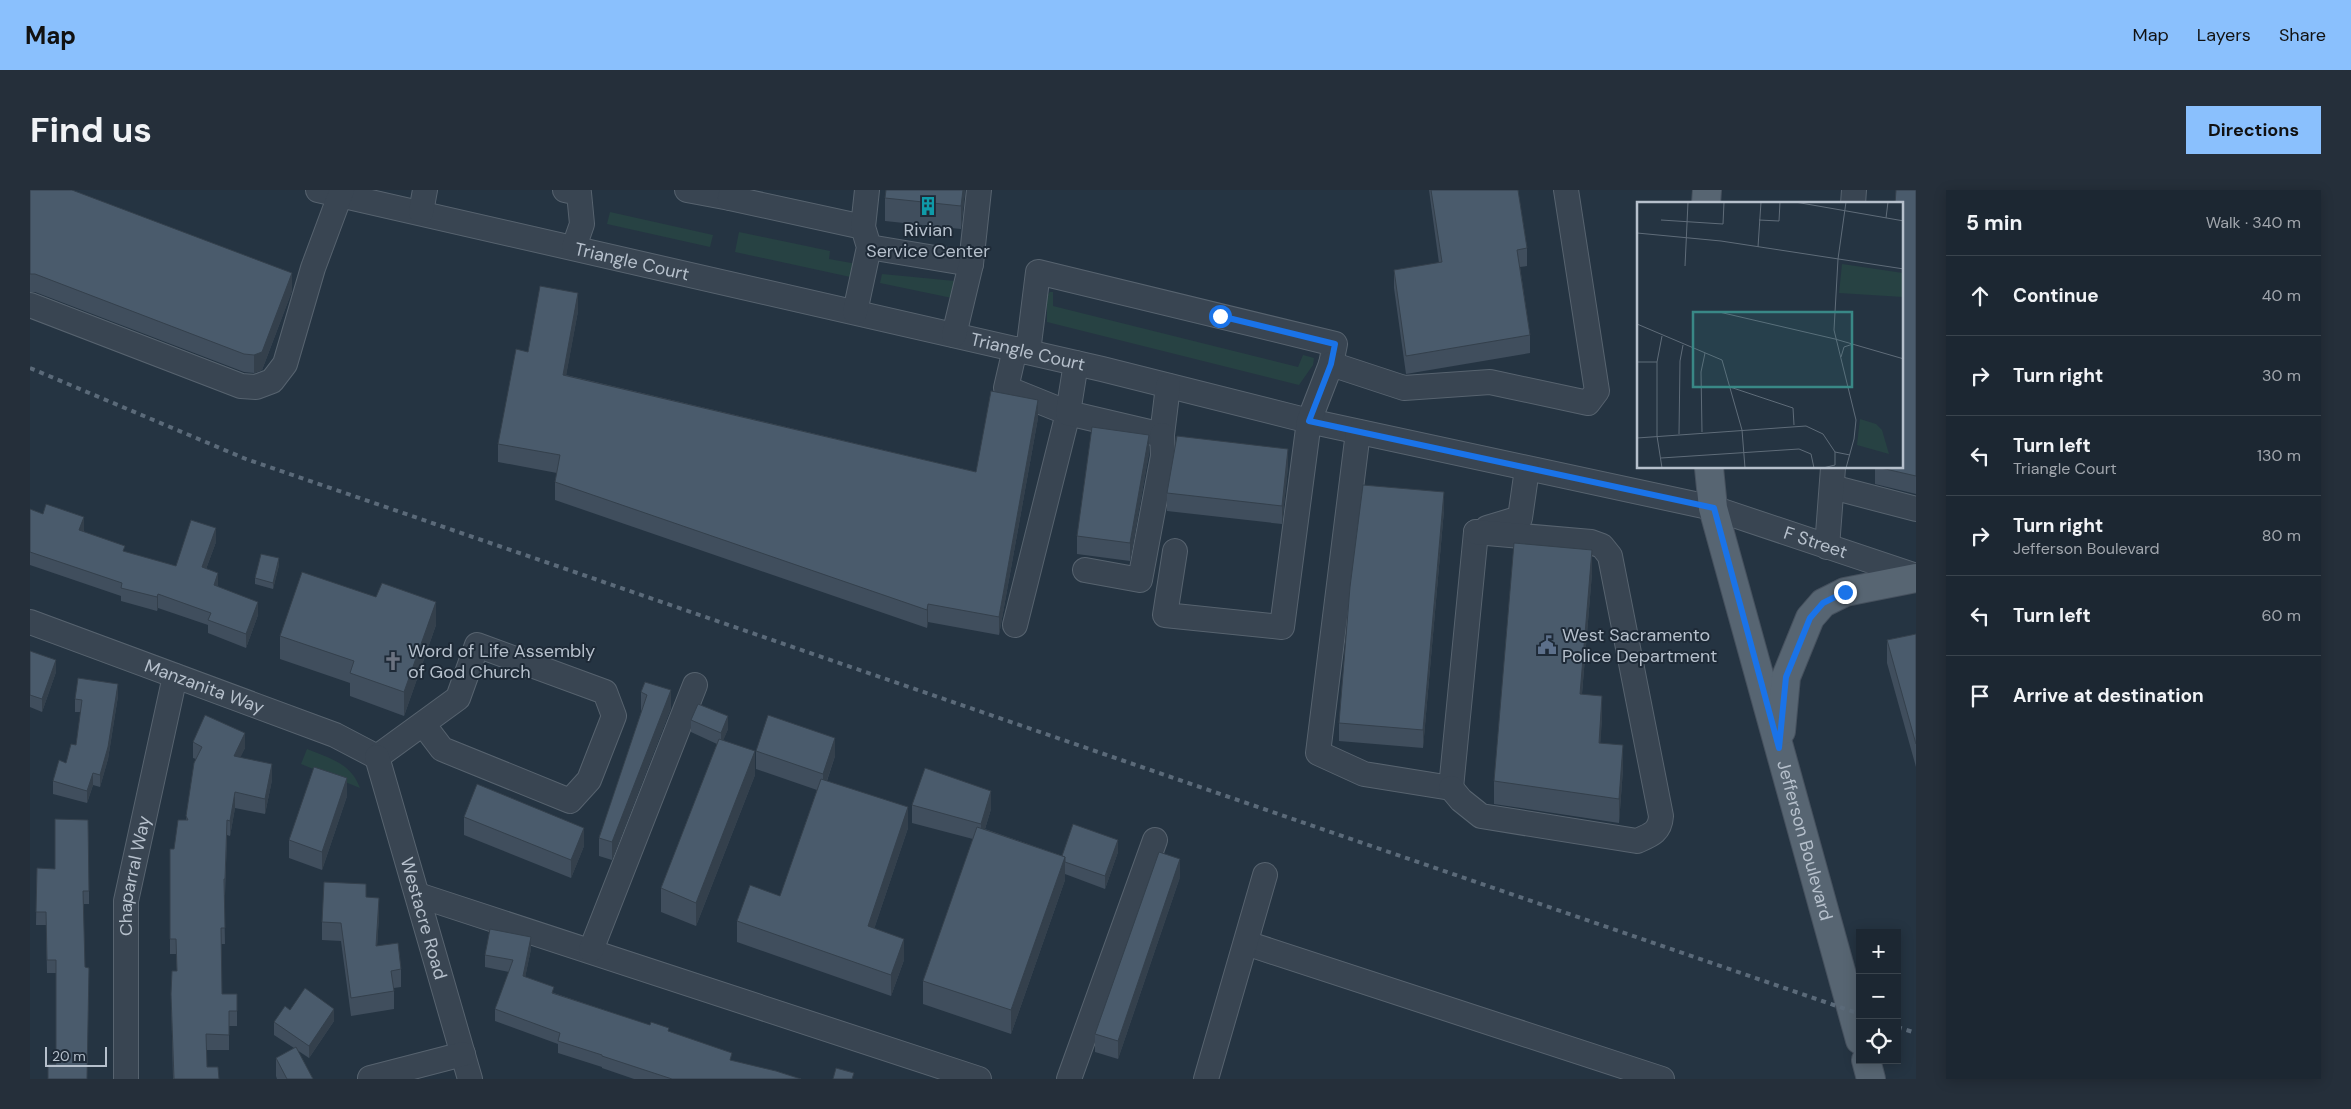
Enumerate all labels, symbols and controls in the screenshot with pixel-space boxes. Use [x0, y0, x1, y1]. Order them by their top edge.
text: Map [25, 20, 76, 51]
text: Map [2133, 23, 2169, 47]
text: Layers [2197, 23, 2251, 47]
text: Share [2279, 23, 2326, 47]
button: Directions [2186, 106, 2321, 154]
text: Find us [30, 107, 152, 153]
building icon: Rivian Service Center [917, 195, 939, 217]
inset map [1637, 202, 1904, 469]
text: 5 min [1966, 209, 2022, 237]
text: Walk · 340 m [2206, 212, 2301, 233]
place label: Rivian Service Center [866, 218, 990, 263]
street label: Triangle Court [572, 237, 692, 286]
icon: ahead [1966, 282, 1994, 310]
text: Continue [2013, 283, 2099, 308]
text: 40 m [2262, 285, 2301, 306]
route start [1209, 305, 1232, 328]
street label: Triangle Court [968, 327, 1087, 377]
icon: right [1966, 362, 1994, 390]
text: Turn right [2013, 363, 2103, 388]
text: 30 m [2262, 365, 2301, 386]
text: Turn left [2013, 433, 2091, 458]
icon: left [1966, 442, 1994, 470]
text: 130 m [2257, 445, 2301, 466]
text: Triangle Court [2013, 458, 2117, 479]
text: Turn right [2013, 513, 2103, 538]
street label: F Street [1781, 521, 1850, 564]
icon: right [1966, 522, 1994, 550]
text: 80 m [2262, 525, 2301, 546]
text: Jefferson Boulevard [2013, 538, 2160, 559]
route end [1834, 581, 1857, 604]
icon: left [1966, 602, 1994, 630]
text: Turn left [2013, 603, 2091, 628]
text: 60 m [2261, 605, 2301, 626]
place label: West Sacramento Police Department [1562, 623, 1717, 668]
public building icon: West Sacramento Police Department [1536, 634, 1558, 656]
place label: Word of Life Assembly of God Church [408, 639, 595, 684]
church icon: Word of Life Assembly of God Church [382, 650, 404, 672]
street label: Manzanita Way [141, 654, 268, 720]
icon: arrive [1966, 682, 1994, 710]
text: Arrive at destination [2013, 683, 2204, 708]
street label: Jefferson Boulevard [1771, 758, 1838, 923]
street label: Chaparral Way [114, 813, 156, 936]
street label: Westacre Road [395, 855, 453, 982]
map controls [1856, 929, 1901, 1064]
button: + [1856, 929, 1901, 974]
button: − [1856, 974, 1901, 1019]
button: locate [1856, 1019, 1901, 1064]
scale bar [45, 1044, 108, 1067]
text: 20 m [52, 1047, 86, 1065]

